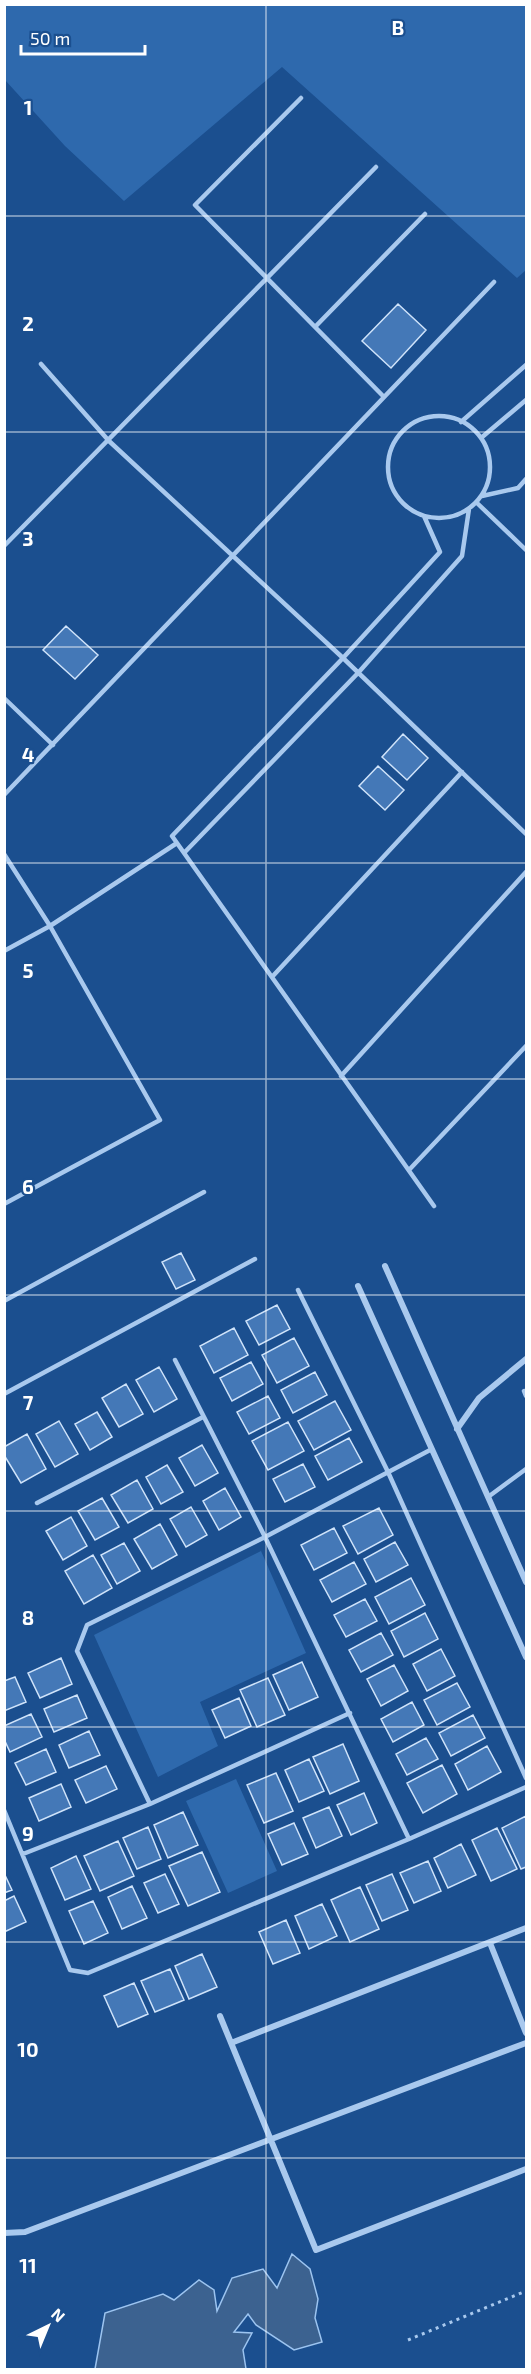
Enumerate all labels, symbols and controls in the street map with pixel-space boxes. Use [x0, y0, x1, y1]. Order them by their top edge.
text: B [392, 15, 404, 39]
scale bar [21, 18, 146, 56]
text: 50 m [30, 27, 70, 49]
text: 1 [24, 95, 32, 119]
text: 2 [22, 311, 34, 335]
text: 3 [22, 526, 34, 550]
text: 4 [22, 742, 35, 766]
text: 5 [22, 958, 34, 982]
text: 6 [22, 1174, 34, 1198]
text: 7 [23, 1390, 34, 1414]
text: 8 [22, 1605, 34, 1629]
text: 9 [22, 1821, 34, 1845]
text: 10 [17, 2037, 39, 2061]
text: 11 [19, 2253, 37, 2277]
north arrow [18, 2296, 78, 2356]
text: N [48, 2304, 69, 2326]

